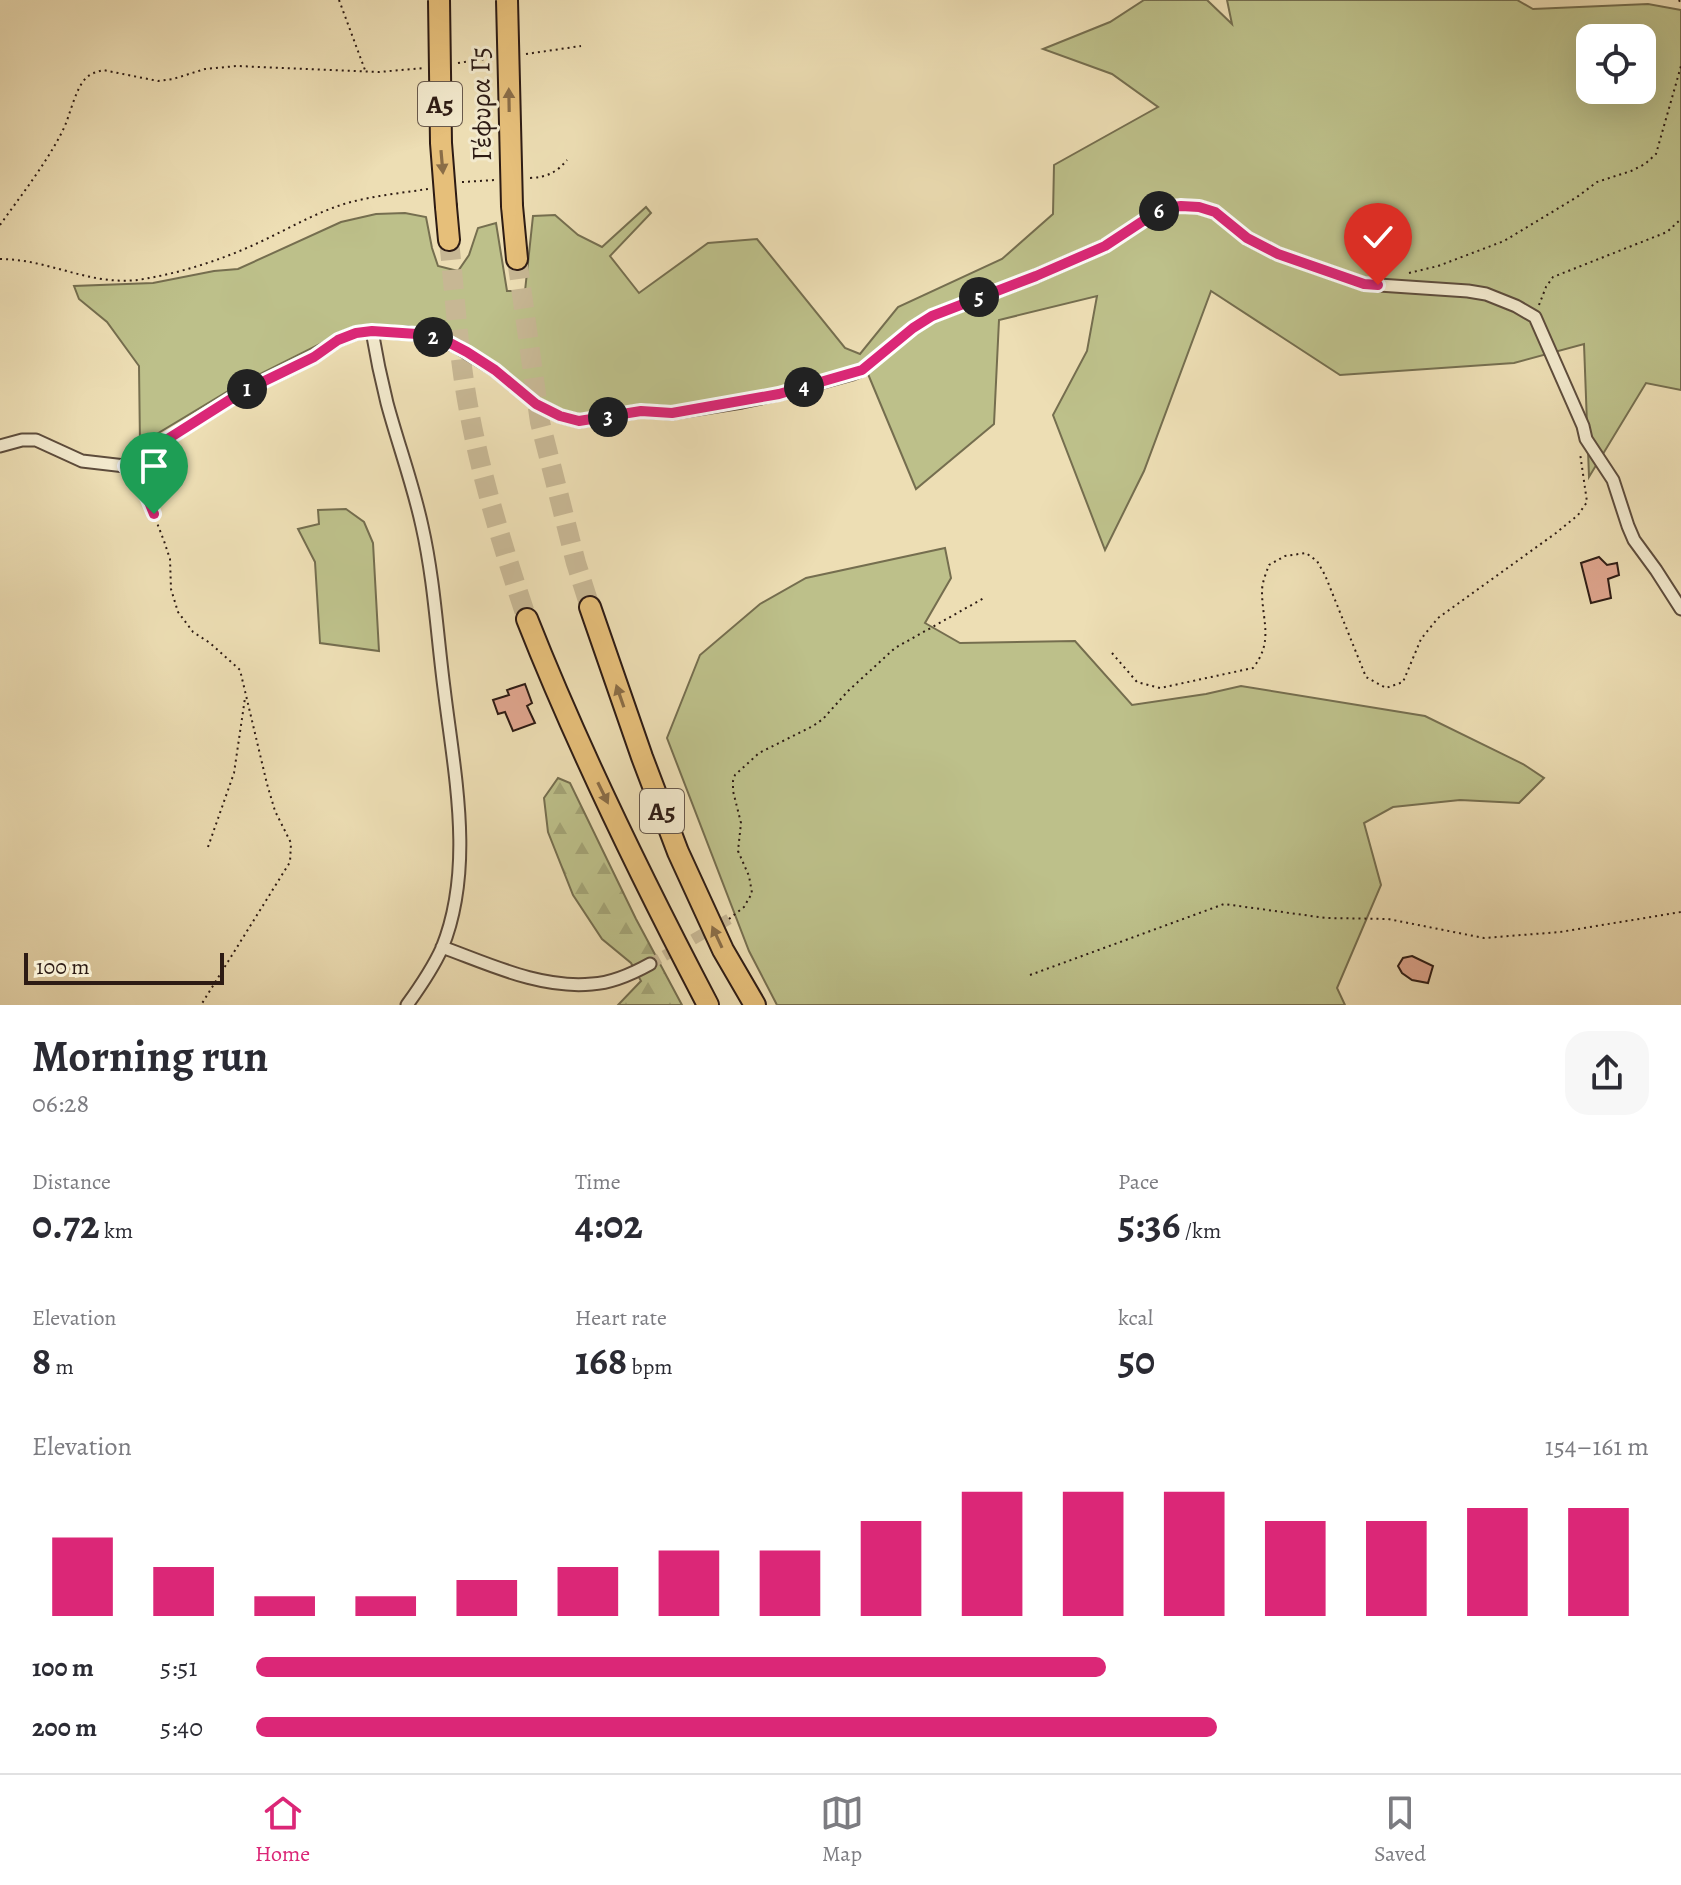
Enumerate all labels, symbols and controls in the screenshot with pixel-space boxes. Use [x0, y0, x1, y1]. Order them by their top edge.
map controls [1576, 24, 1656, 104]
button: locate [1576, 24, 1656, 104]
street label: Γέφυρα Γ5 [461, 47, 501, 161]
road number: Α5 [418, 82, 462, 126]
one-way arrow [503, 87, 515, 112]
one-way arrow [436, 150, 449, 175]
pin: 6 [1139, 191, 1179, 231]
text: 6 [1154, 196, 1164, 226]
pin [1344, 203, 1412, 285]
icon: check [1356, 215, 1400, 259]
pin: 5 [959, 277, 999, 317]
text: 5 [974, 282, 984, 312]
pin: 2 [413, 317, 453, 357]
text: 2 [428, 322, 438, 352]
pin: 4 [784, 367, 824, 407]
pin: 1 [227, 369, 267, 409]
text: 4 [799, 372, 809, 402]
text: 1 [243, 374, 251, 404]
pin: 3 [588, 397, 628, 437]
text: 3 [603, 402, 613, 432]
pin [120, 432, 188, 514]
icon: arrive [132, 444, 176, 488]
one-way arrow [614, 684, 626, 708]
one-way arrow [596, 782, 610, 805]
road number: Α5 [640, 789, 684, 833]
one-way arrow [710, 925, 724, 949]
scale bar [24, 949, 224, 985]
text: 100 m [36, 952, 90, 982]
text: Morning run [32, 1026, 268, 1086]
button: share [1565, 1031, 1649, 1115]
text: 06:28 [32, 1086, 89, 1121]
text: Distance [32, 1167, 111, 1197]
text: Time [575, 1167, 621, 1197]
text: Pace [1118, 1167, 1159, 1197]
text: 0.72 [32, 1197, 100, 1252]
text: 4:02 [575, 1197, 643, 1252]
text: 5:36 [1118, 1197, 1180, 1252]
text: km [100, 1216, 133, 1246]
text: /km [1180, 1216, 1221, 1246]
text: Elevation [32, 1303, 116, 1333]
text: Heart rate [575, 1303, 667, 1333]
text: kcal [1118, 1303, 1153, 1333]
text: 8 [32, 1333, 51, 1388]
text: 168 [575, 1333, 627, 1388]
text: 50 [1118, 1333, 1155, 1388]
text: m [51, 1352, 74, 1382]
text: bpm [627, 1352, 673, 1382]
text: Elevation [32, 1429, 132, 1464]
text: 154–161 m [1545, 1429, 1649, 1464]
text: 100 m [32, 1650, 94, 1685]
text: 5:51 [160, 1650, 197, 1685]
text: 200 m [32, 1710, 97, 1745]
text: 5:40 [160, 1710, 203, 1745]
tab: Home [255, 1791, 310, 1869]
tab: Map [820, 1791, 864, 1869]
tab: Saved [1374, 1791, 1426, 1869]

